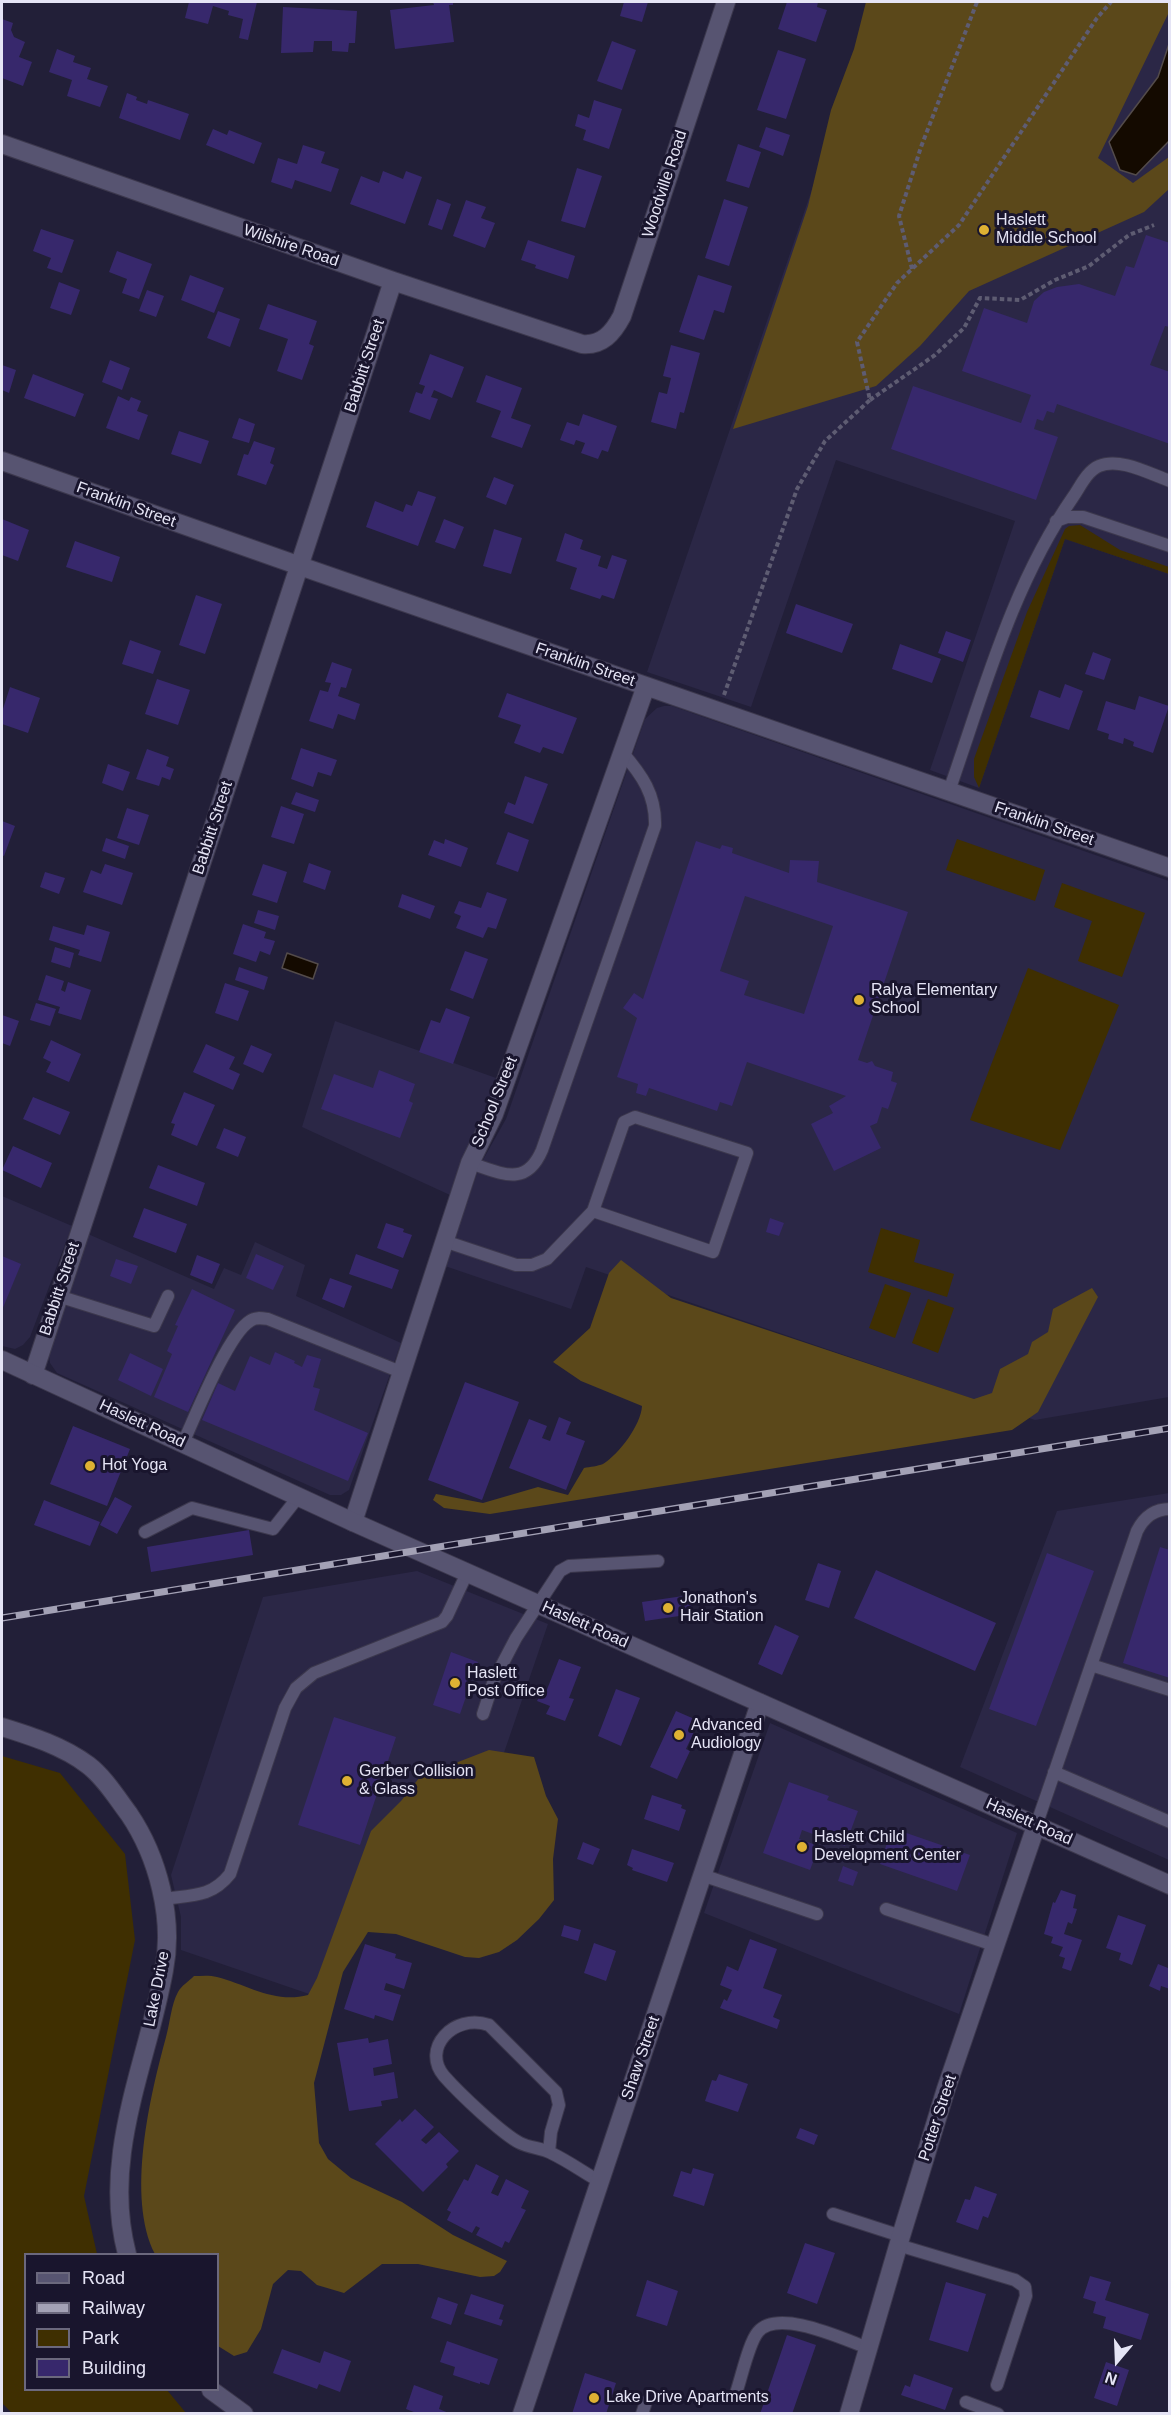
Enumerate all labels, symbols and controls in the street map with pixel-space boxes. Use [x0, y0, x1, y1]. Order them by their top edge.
street label: Woodville Road [639, 128, 691, 240]
place label: Haslett Middle School [996, 211, 1096, 249]
street label: Wilshire Road [241, 221, 341, 271]
marker: Haslett Middle School [977, 223, 991, 237]
street label: Babbitt Street [341, 317, 389, 415]
street label: Franklin Street [74, 478, 178, 532]
street label: Franklin Street [533, 639, 637, 691]
street label: Babbitt Street [189, 779, 237, 877]
street label: Franklin Street [992, 798, 1096, 850]
place label: Ralya Elementary School [871, 981, 997, 1019]
marker: Ralya Elementary School [852, 993, 866, 1007]
street label: School Street [468, 1054, 522, 1150]
street label: Babbitt Street [36, 1240, 84, 1338]
street label: Haslett Road [96, 1396, 188, 1452]
place label: Hot Yoga [102, 1456, 167, 1476]
marker: Hot Yoga [83, 1459, 97, 1473]
place label: Jonathon's Hair Station [680, 1589, 764, 1627]
street label: Haslett Road [539, 1597, 631, 1653]
marker: Jonathon's Hair Station [661, 1601, 675, 1615]
place label: Haslett Post Office [467, 1664, 545, 1702]
marker: Haslett Post Office [448, 1676, 462, 1690]
place label: Advanced Audiology [691, 1716, 762, 1754]
marker: Advanced Audiology [672, 1728, 686, 1742]
place label: Gerber Collision & Glass [359, 1762, 474, 1800]
marker: Gerber Collision & Glass [340, 1774, 354, 1788]
street label: Haslett Road [983, 1794, 1075, 1850]
place label: Haslett Child Development Center [814, 1828, 961, 1866]
marker: Haslett Child Development Center [795, 1840, 809, 1854]
street label: Lake Drive [140, 1950, 174, 2028]
street label: Shaw Street [618, 2014, 664, 2102]
street label: Potter Street [915, 2072, 961, 2164]
legend [24, 2253, 219, 2391]
text: Road [82, 2268, 125, 2288]
text: Railway [82, 2298, 145, 2318]
text: Park [82, 2328, 119, 2348]
north arrow [1087, 2331, 1147, 2391]
text: Building [82, 2358, 146, 2378]
text: N [1103, 2369, 1119, 2388]
place label: Lake Drive Apartments [606, 2388, 769, 2408]
marker: Lake Drive Apartments [587, 2391, 601, 2405]

